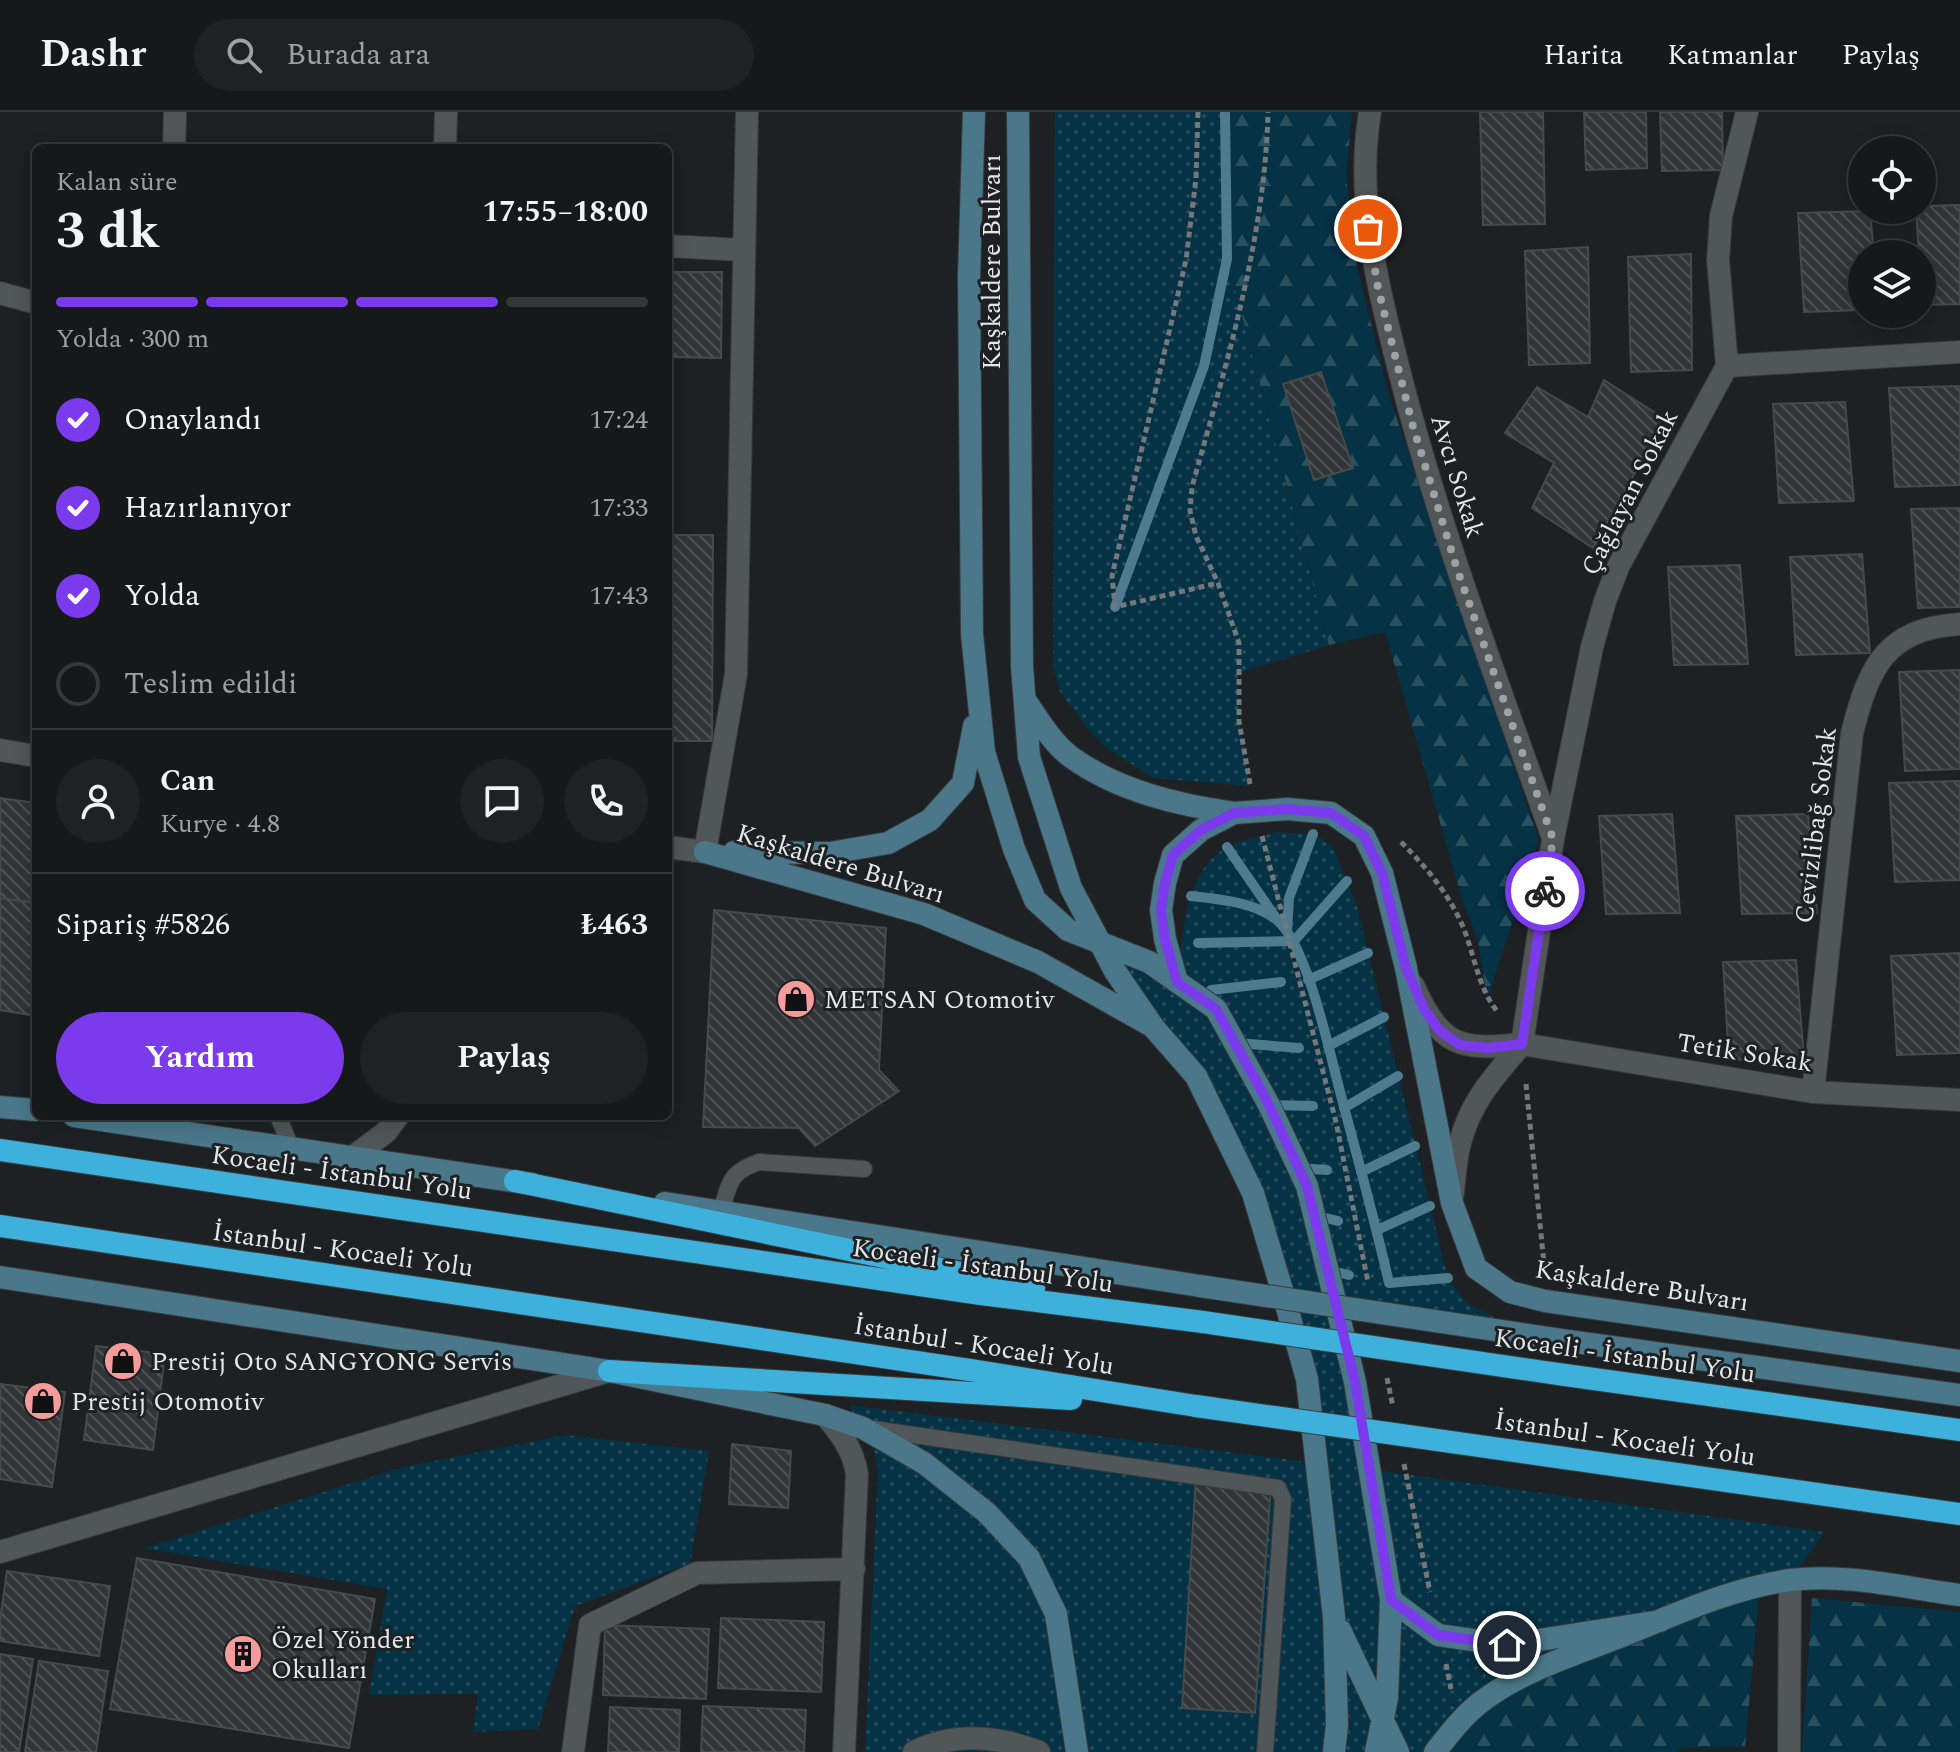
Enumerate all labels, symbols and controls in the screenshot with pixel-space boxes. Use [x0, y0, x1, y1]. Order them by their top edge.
search box [194, 19, 754, 91]
text: Dashr [40, 26, 146, 84]
text: Burada ara [286, 32, 430, 78]
icon: search [222, 33, 266, 77]
text: Harita [1543, 34, 1623, 77]
text: Katmanlar [1667, 34, 1798, 77]
text: Paylaş [1842, 34, 1920, 77]
map controls [1848, 136, 1936, 328]
button: locate [1848, 136, 1936, 224]
street label: Kaşkaldere Bulvarı [972, 154, 1012, 370]
text: Kalan süre [56, 162, 177, 202]
text: 17:55–18:00 [482, 189, 648, 235]
text: 3 dk [56, 192, 160, 271]
pin [1334, 195, 1402, 263]
icon: bag [1346, 207, 1390, 251]
button: layers [1848, 240, 1936, 328]
text: Yolda · 300 m [56, 319, 209, 359]
text: Onaylandı [124, 397, 262, 443]
icon: check [56, 398, 100, 442]
text: 17:24 [589, 400, 648, 440]
street label: Çağlayan Sokak [1571, 402, 1689, 583]
street label: Avcı Sokak [1419, 409, 1495, 543]
text: Hazırlanıyor [124, 485, 291, 531]
icon: check [56, 486, 100, 530]
text: 17:33 [589, 488, 648, 528]
text: Yolda [124, 573, 200, 619]
icon: check [56, 574, 100, 618]
text: 17:43 [589, 576, 648, 616]
text: Teslim edildi [124, 661, 297, 707]
street label: Cevizlibağ Sokak [1784, 725, 1848, 926]
text: Can [160, 758, 215, 804]
button: person [56, 759, 140, 843]
button: chat [460, 759, 544, 843]
button: phone [564, 759, 648, 843]
text: Kurye · 4.8 [160, 804, 280, 844]
street label: Kaşkaldere Bulvarı [732, 813, 950, 915]
courier [1505, 851, 1585, 931]
icon: bike [1523, 869, 1567, 913]
text: Sipariş #5826 [56, 902, 230, 948]
text: ₺463 [581, 902, 648, 948]
shop icon: METSAN Otomotiv [775, 978, 817, 1020]
place label: METSAN Otomotiv [824, 980, 1056, 1020]
button: Yardım [56, 1012, 344, 1104]
button: Paylaş [360, 1012, 648, 1104]
street label: Tetik Sokak [1674, 1023, 1815, 1083]
street label: Kocaeli - İstanbul Yolu [209, 1135, 475, 1211]
street label: İstanbul - Kocaeli Yolu [210, 1212, 476, 1288]
street label: Kocaeli - İstanbul Yolu [850, 1228, 1116, 1304]
street label: Kaşkaldere Bulvarı [1532, 1249, 1752, 1323]
street label: İstanbul - Kocaeli Yolu [851, 1306, 1117, 1386]
street label: Kocaeli - İstanbul Yolu [1492, 1318, 1758, 1394]
shop icon: Prestij Oto SANGYONG Servis [102, 1340, 144, 1382]
place label: Prestij Oto SANGYONG Servis [151, 1342, 512, 1382]
shop icon: Prestij Otomotiv [22, 1380, 64, 1422]
place label: Prestij Otomotiv [71, 1382, 265, 1422]
street label: İstanbul - Kocaeli Yolu [1492, 1401, 1758, 1477]
pin [1473, 1611, 1541, 1679]
place label: Özel Yönder Okulları [271, 1620, 414, 1690]
icon: home [1485, 1623, 1529, 1667]
building icon: Özel Yönder Okulları [222, 1633, 264, 1675]

